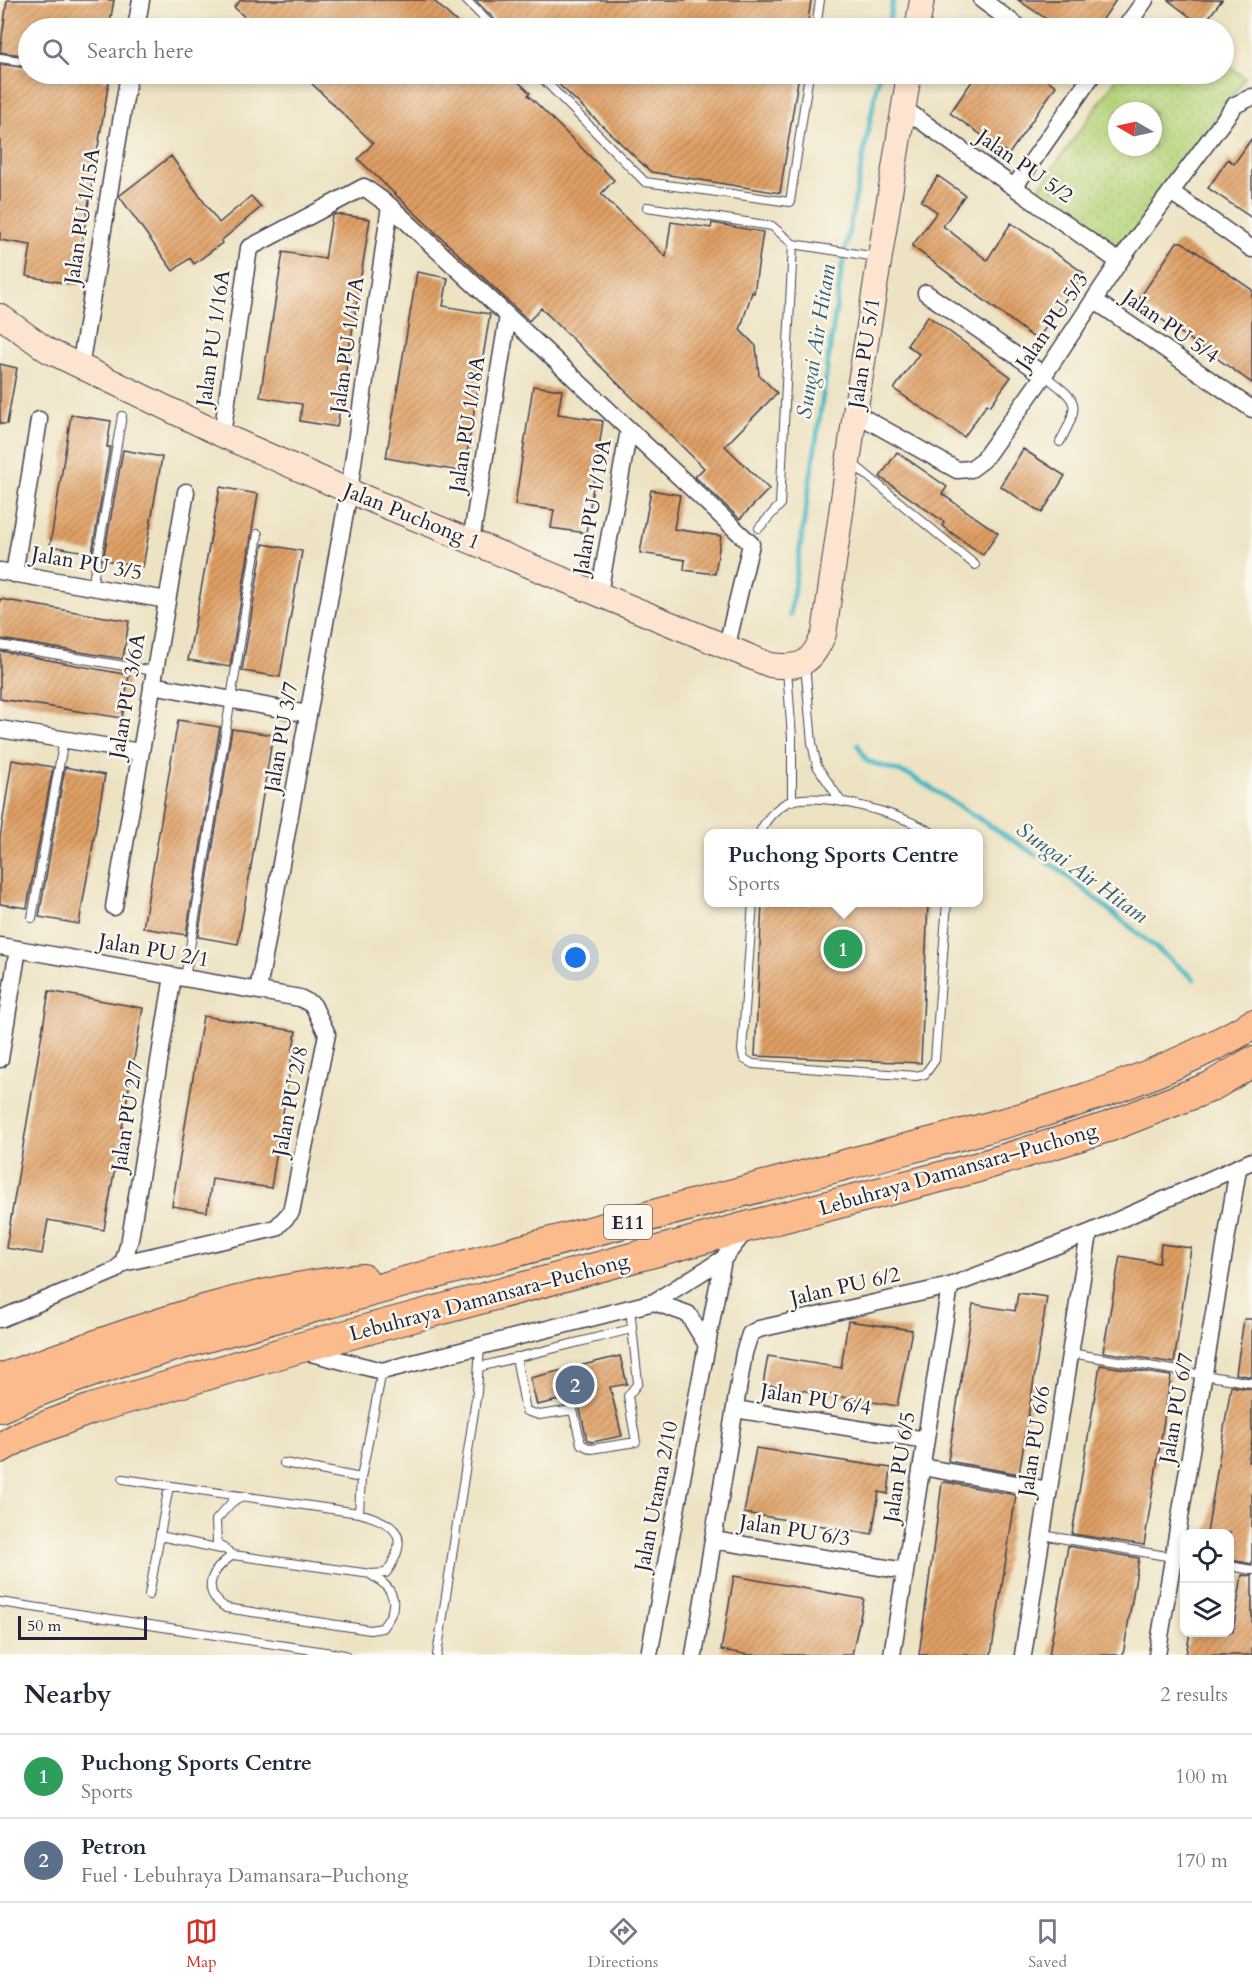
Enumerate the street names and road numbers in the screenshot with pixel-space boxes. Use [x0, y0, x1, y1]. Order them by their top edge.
street label: Jalan PU 5/2 [968, 121, 1079, 210]
street label: Jalan PU 1/15A [57, 146, 108, 289]
street label: Jalan PU 5/3 [1007, 267, 1096, 378]
street label: Jalan PU 1/16A [189, 268, 237, 411]
street label: Jalan PU 1/17A [323, 275, 371, 418]
street label: Jalan PU 5/4 [1114, 281, 1225, 370]
street label: Jalan PU 5/1 [841, 296, 888, 413]
street label: Jalan PU 1/18A [442, 354, 493, 497]
street label: Jalan PU 1/19A [566, 437, 619, 580]
street label: Jalan Puchong 1 [337, 475, 484, 557]
street label: Jalan PU 3/5 [26, 539, 144, 587]
street label: Jalan PU 3/6A [102, 631, 153, 764]
street label: Jalan PU 3/7 [257, 679, 306, 798]
street label: Jalan PU 2/1 [93, 926, 211, 974]
street label: Jalan PU 2/8 [265, 1044, 315, 1162]
street label: Jalan PU 2/7 [104, 1058, 151, 1176]
street label: Lebuhraya Damansara–Puchong [815, 1116, 1101, 1223]
road number: E11 [604, 1205, 652, 1239]
street label: Lebuhraya Damansara–Puchong [346, 1246, 632, 1349]
street label: Jalan PU 6/2 [785, 1260, 903, 1314]
street label: Jalan PU 6/7 [1152, 1350, 1201, 1469]
street label: Jalan PU 6/4 [756, 1376, 874, 1423]
street label: Jalan PU 6/6 [1011, 1384, 1058, 1501]
street label: Jalan PU 6/5 [876, 1410, 923, 1527]
street label: Jalan Utama 2/10 [627, 1418, 685, 1577]
street label: Jalan PU 6/3 [735, 1507, 852, 1554]

